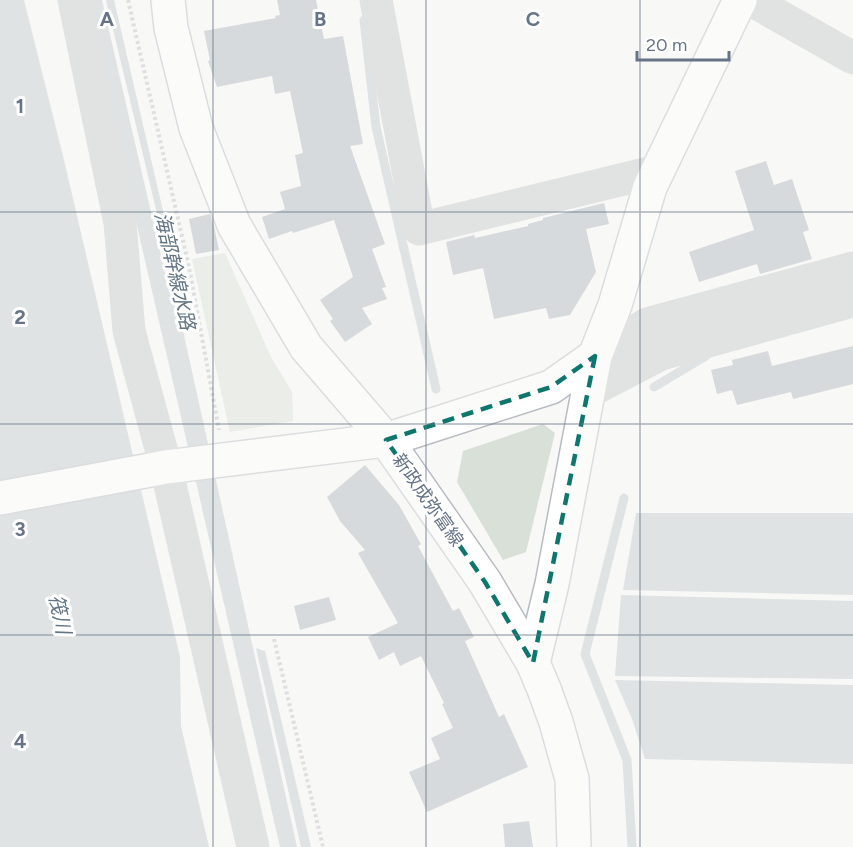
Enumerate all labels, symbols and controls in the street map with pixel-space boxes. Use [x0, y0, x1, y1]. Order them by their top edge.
text: A [100, 7, 115, 31]
text: B [314, 7, 326, 31]
text: C [526, 7, 540, 31]
scale bar [637, 24, 728, 62]
text: 20 m [646, 34, 687, 56]
text: 1 [16, 94, 24, 118]
water label: 海部幹線水路 [150, 210, 201, 334]
text: 2 [14, 305, 26, 329]
street label: 新政成弥富線 [388, 449, 468, 551]
text: 3 [14, 517, 26, 541]
water label: 筏川 [44, 592, 76, 638]
text: 4 [14, 729, 27, 753]

